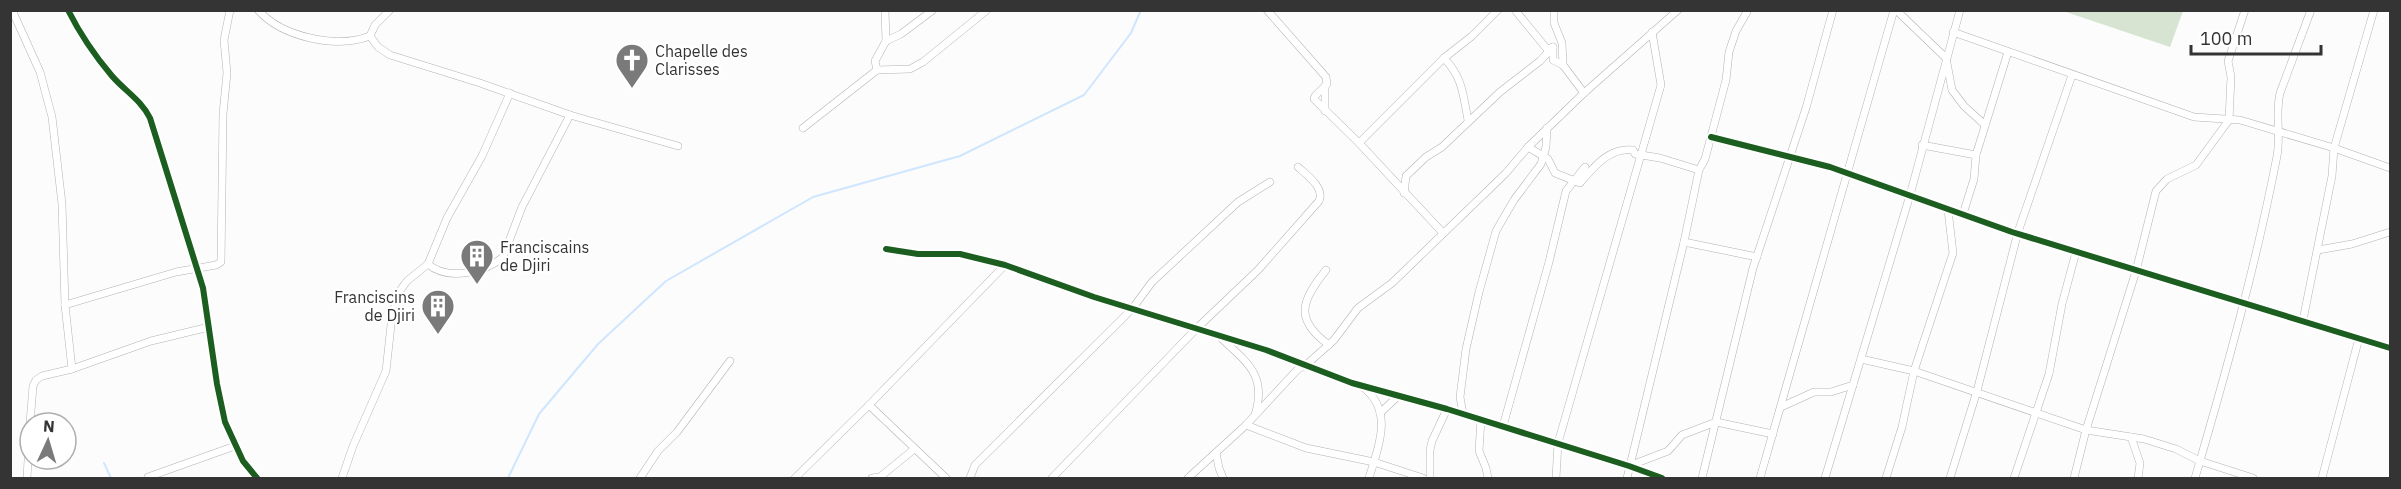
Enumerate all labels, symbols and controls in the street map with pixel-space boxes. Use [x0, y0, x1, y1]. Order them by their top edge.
scale bar [2191, 18, 2322, 56]
text: 100 m [2200, 27, 2252, 50]
place label: Chapelle des Clarisses [655, 41, 748, 79]
church icon: Chapelle des Clarisses [614, 42, 650, 89]
place label: Franciscains de Djiri [500, 237, 589, 275]
building icon: Franciscains de Djiri [459, 238, 495, 285]
place label: Franciscins de Djiri [334, 287, 415, 325]
building icon: Franciscins de Djiri [420, 288, 456, 335]
north arrow [18, 411, 78, 471]
text: N [43, 416, 56, 436]

